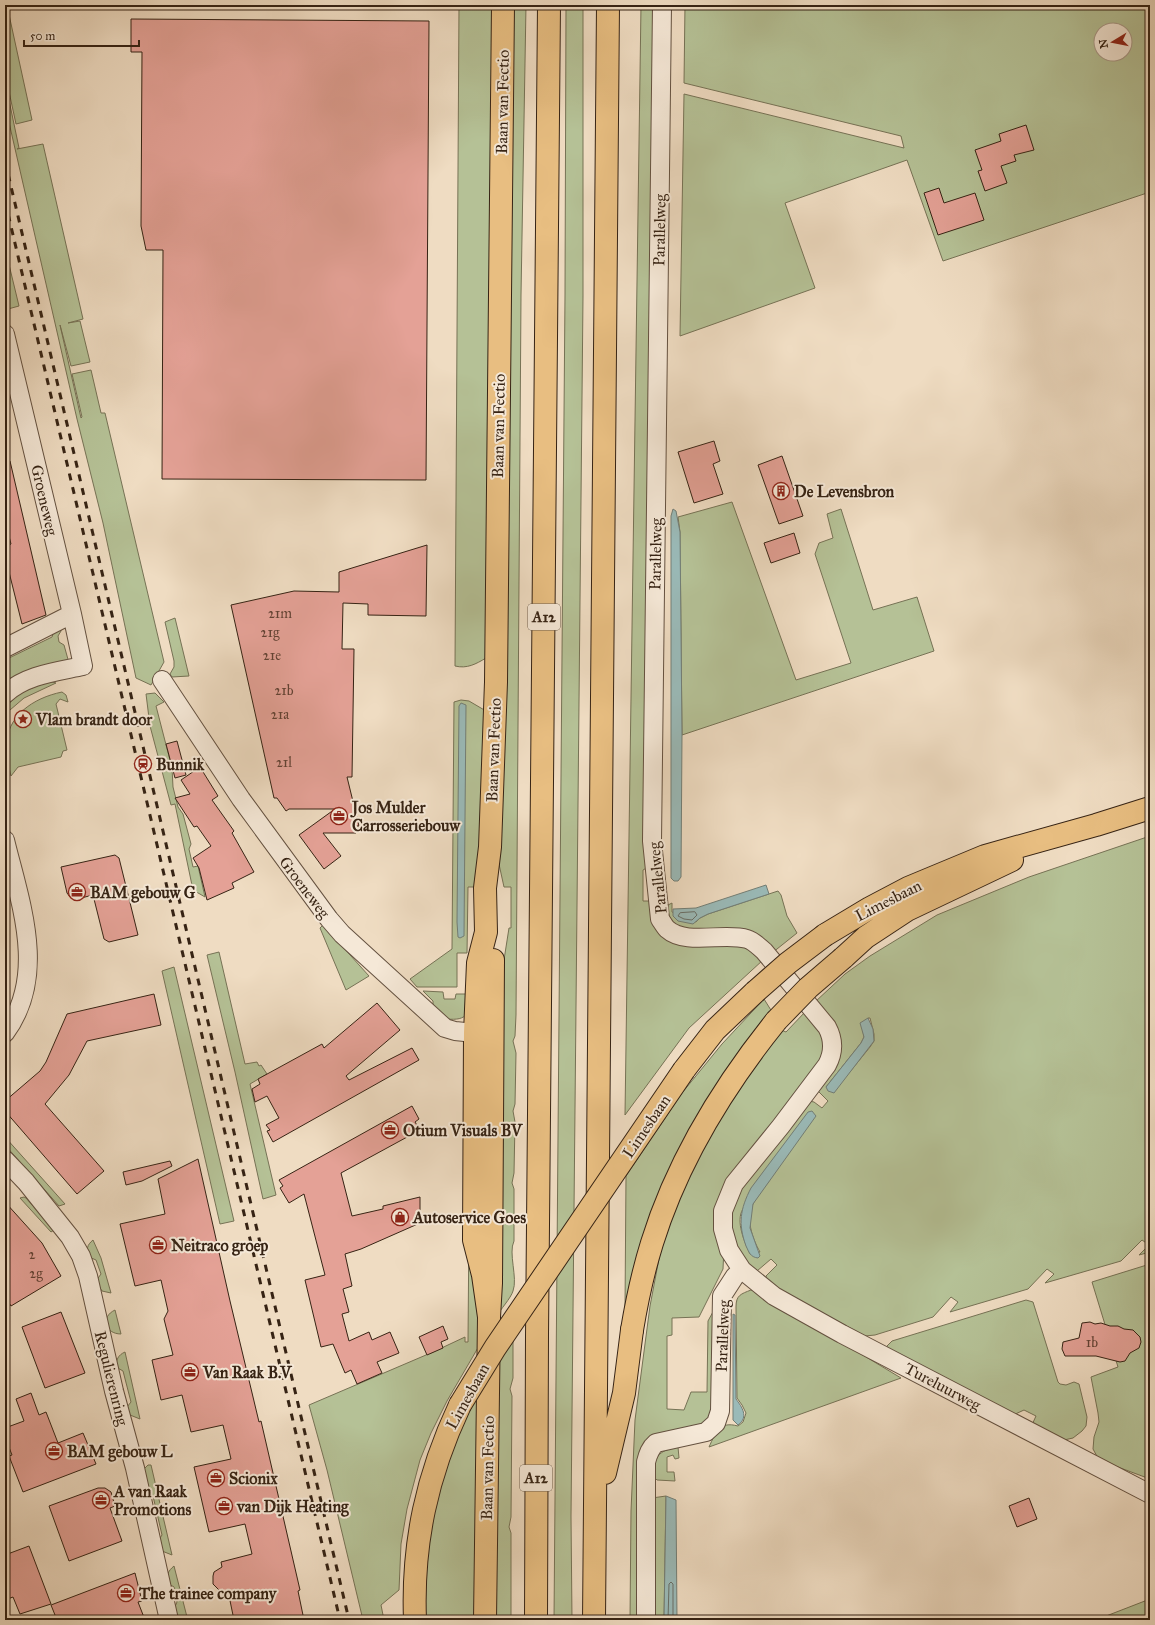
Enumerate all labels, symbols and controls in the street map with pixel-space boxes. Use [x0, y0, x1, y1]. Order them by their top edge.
scale bar [24, 22, 139, 48]
north arrow [1093, 22, 1133, 62]
text: 50 m [30, 29, 55, 43]
text: N [1096, 37, 1111, 49]
street label: Baan van Fectio [492, 50, 513, 154]
street label: Parallelweg [649, 193, 671, 266]
street label: Baan van Fectio [488, 374, 509, 478]
street label: Groeneweg [26, 463, 62, 538]
building icon: De Levensbron [771, 481, 791, 501]
place label: De Levensbron [794, 482, 895, 501]
street label: Parallelweg [645, 517, 667, 590]
road number: A12 [528, 604, 560, 630]
house number: 21m [268, 605, 292, 622]
house number: 21g [261, 624, 280, 641]
house number: 21e [263, 647, 281, 664]
house number: 21b [274, 682, 294, 699]
street label: Baan van Fectio [482, 698, 505, 803]
house number: 21a [271, 706, 289, 723]
place icon: Vlam brandt door [13, 709, 33, 729]
place label: Vlam brandt door [35, 710, 153, 729]
station icon: Bunnik [133, 754, 153, 774]
house number: 21l [276, 754, 292, 771]
place label: Bunnik [156, 755, 205, 774]
place label: Jos Mulder Carrosseriebouw [350, 798, 461, 835]
office icon: Jos Mulder Carrosseriebouw [329, 806, 349, 826]
street label: Parallelweg [644, 840, 672, 915]
street label: Groeneweg [274, 853, 334, 923]
street label: Limesbaan [852, 875, 925, 925]
office icon: BAM gebouw G [67, 882, 87, 902]
place label: BAM gebouw G [90, 883, 196, 903]
street label: Limesbaan [618, 1091, 675, 1161]
office icon: Otium Visuals BV [380, 1120, 400, 1140]
place label: Otium Visuals BV [403, 1121, 523, 1140]
shop icon: Autoservice Goes [390, 1207, 410, 1227]
place label: Autoservice Goes [412, 1208, 526, 1227]
office icon: Neitraco groep [148, 1235, 168, 1255]
place label: Neitraco groep [171, 1236, 268, 1256]
house number: 2 [29, 1246, 36, 1263]
house number: 2g [29, 1265, 43, 1282]
street label: Parallelweg [712, 1299, 734, 1373]
street label: Regulierenring [90, 1329, 133, 1428]
house number: 1b [1086, 1334, 1098, 1351]
street label: Tureluurweg [901, 1358, 985, 1416]
street label: Limesbaan [442, 1360, 493, 1432]
office icon: Van Raak B.V [180, 1362, 200, 1382]
place label: Van Raak B.V [202, 1363, 292, 1382]
street label: Baan van Fectio [477, 1416, 498, 1520]
office icon: BAM gebouw L [44, 1441, 64, 1461]
place label: BAM gebouw L [67, 1442, 173, 1462]
road number: A12 [520, 1465, 552, 1491]
office icon: Scionix [206, 1468, 226, 1488]
place label: Scionix [229, 1469, 279, 1488]
place label: A van Raak Promotions [113, 1482, 192, 1519]
office icon: A van Raak Promotions [91, 1490, 111, 1510]
office icon: van Dijk Heating [214, 1496, 234, 1516]
place label: van Dijk Heating [236, 1497, 349, 1517]
office icon: The trainee company [116, 1583, 136, 1603]
place label: The trainee company [138, 1584, 278, 1604]

